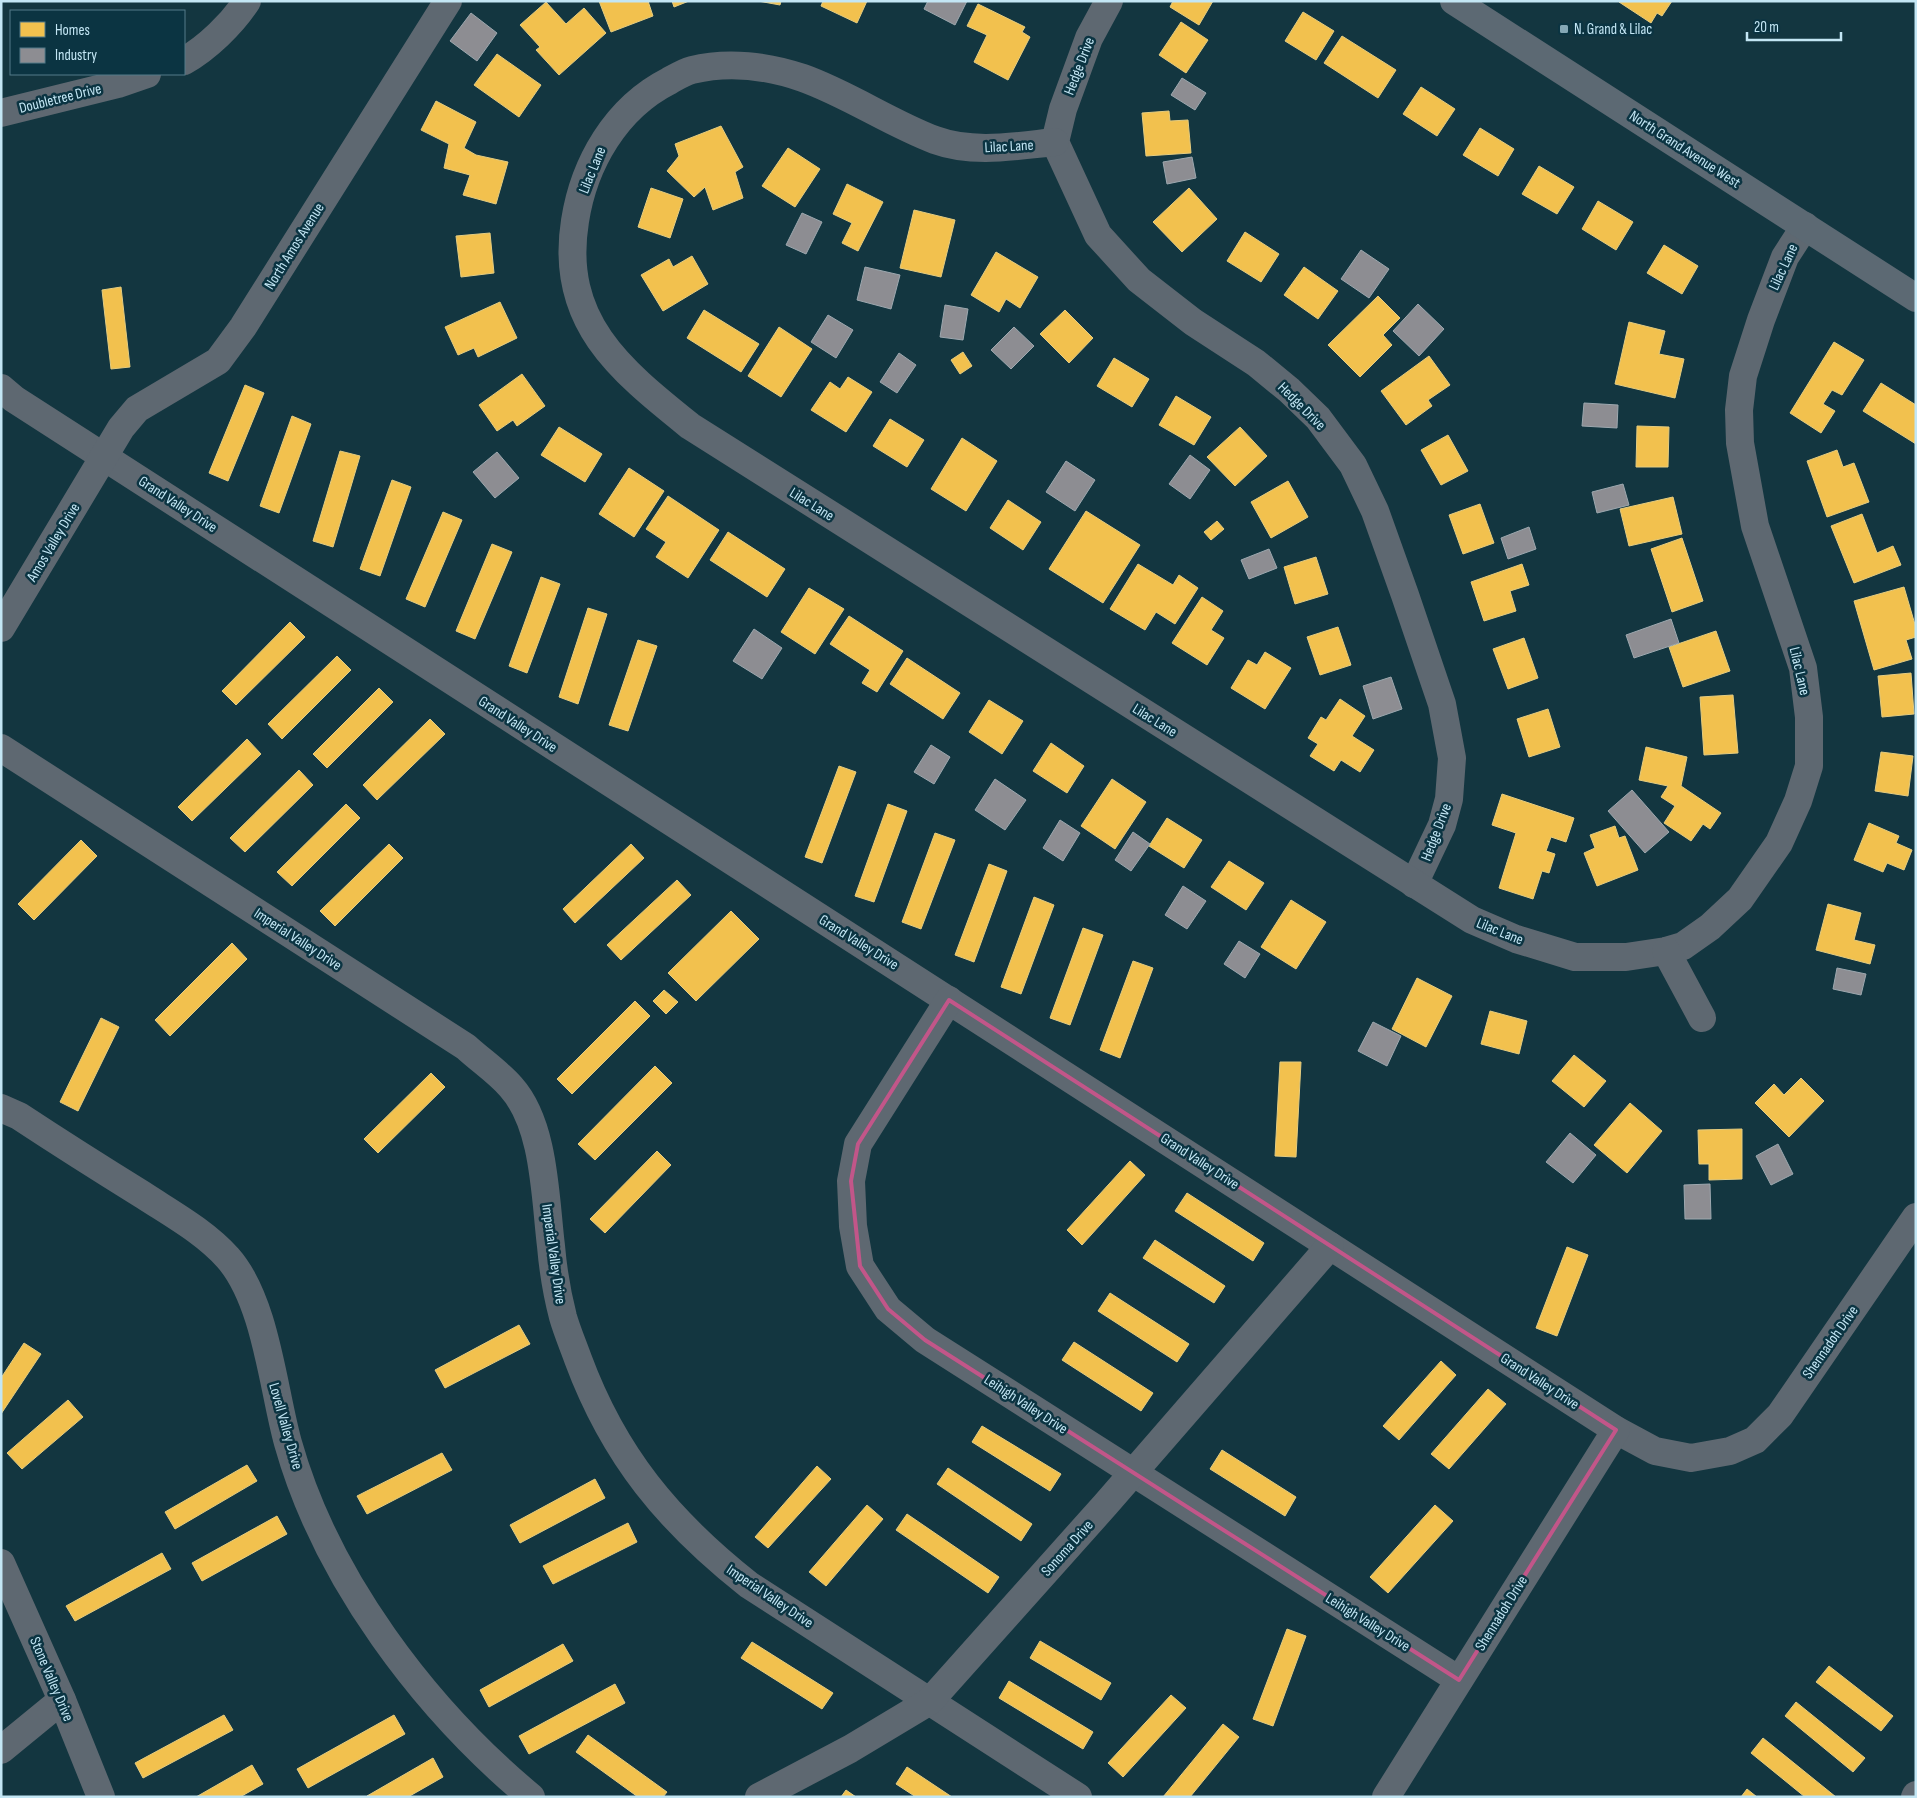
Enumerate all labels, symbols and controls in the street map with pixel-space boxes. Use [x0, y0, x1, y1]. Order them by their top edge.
legend [10, 10, 185, 75]
scale bar [1747, 10, 1841, 42]
text: 20 m [1754, 18, 1779, 37]
place label: N. Grand & Lilac [1574, 20, 1652, 39]
text: Homes [55, 21, 90, 40]
marker: N. Grand & Lilac [1558, 23, 1570, 35]
street label: Hedge Drive [1060, 35, 1099, 98]
text: Industry [55, 46, 97, 65]
street label: Doubletree Drive [17, 79, 103, 118]
street label: North Grand Avenue West [1626, 106, 1744, 193]
street label: Lilac Lane [984, 136, 1034, 157]
street label: Lilac Lane [574, 144, 610, 196]
street label: North Amos Avenue [260, 199, 329, 293]
street label: Lilac Lane [1764, 241, 1802, 293]
street label: Hedge Drive [1274, 378, 1330, 434]
street label: Grand Valley Drive [135, 472, 221, 537]
street label: Lilac Lane [786, 483, 838, 525]
street label: Amos Valley Drive [22, 500, 84, 586]
street label: Lilac Lane [1785, 645, 1814, 697]
street label: Grand Valley Drive [475, 692, 561, 757]
street label: Lilac Lane [1129, 699, 1181, 741]
street label: Hedge Drive [1417, 801, 1456, 864]
street label: Imperial Valley Drive [250, 904, 345, 975]
street label: Grand Valley Drive [815, 910, 902, 974]
street label: Lilac Lane [1474, 913, 1526, 949]
street label: Grand Valley Drive [1157, 1129, 1243, 1194]
street label: Imperial Valley Drive [537, 1203, 570, 1305]
street label: Shennadoh Drive [1798, 1302, 1863, 1383]
street label: Grand Valley Drive [1497, 1349, 1583, 1414]
street label: Leihigh Valley Drive [980, 1370, 1071, 1439]
street label: Lovell Valley Drive [264, 1381, 307, 1472]
street label: Sonoma Drive [1037, 1516, 1098, 1580]
street label: Imperial Valley Drive [723, 1560, 817, 1632]
street label: Shennadoh Drive [1471, 1572, 1532, 1654]
street label: Leihigh Valley Drive [1322, 1589, 1414, 1656]
street label: Stone Valley Drive [25, 1634, 78, 1724]

